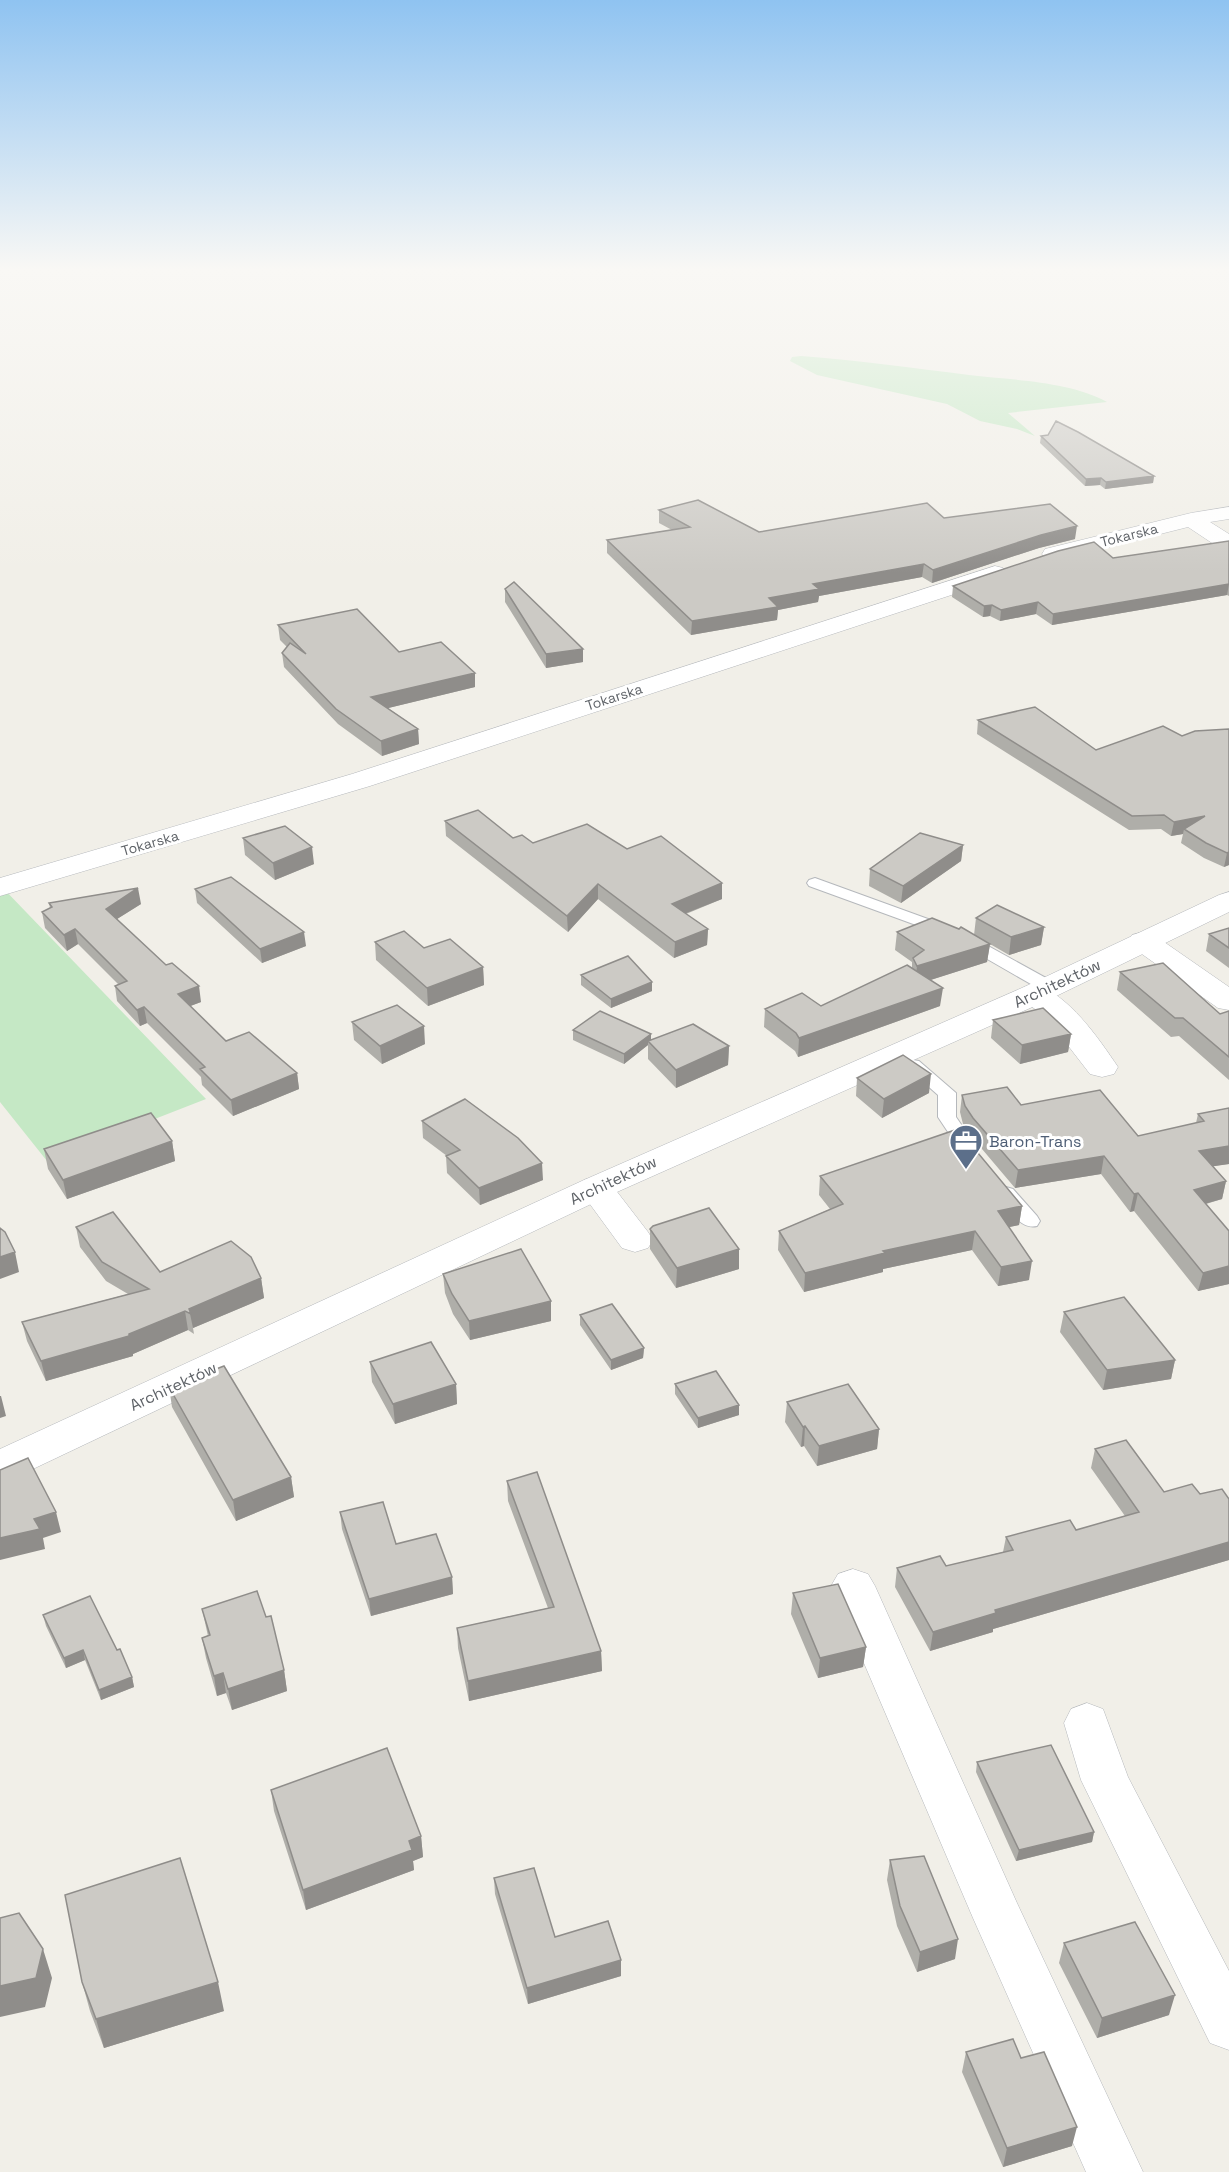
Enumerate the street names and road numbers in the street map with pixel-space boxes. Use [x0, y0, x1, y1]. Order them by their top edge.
street label: Tokarska [1098, 519, 1160, 551]
street label: Tokarska [583, 679, 645, 715]
street label: Tokarska [119, 826, 181, 860]
street label: Architektów [1010, 954, 1104, 1013]
street label: Architektów [566, 1151, 660, 1210]
street label: Architektów [126, 1357, 220, 1416]

